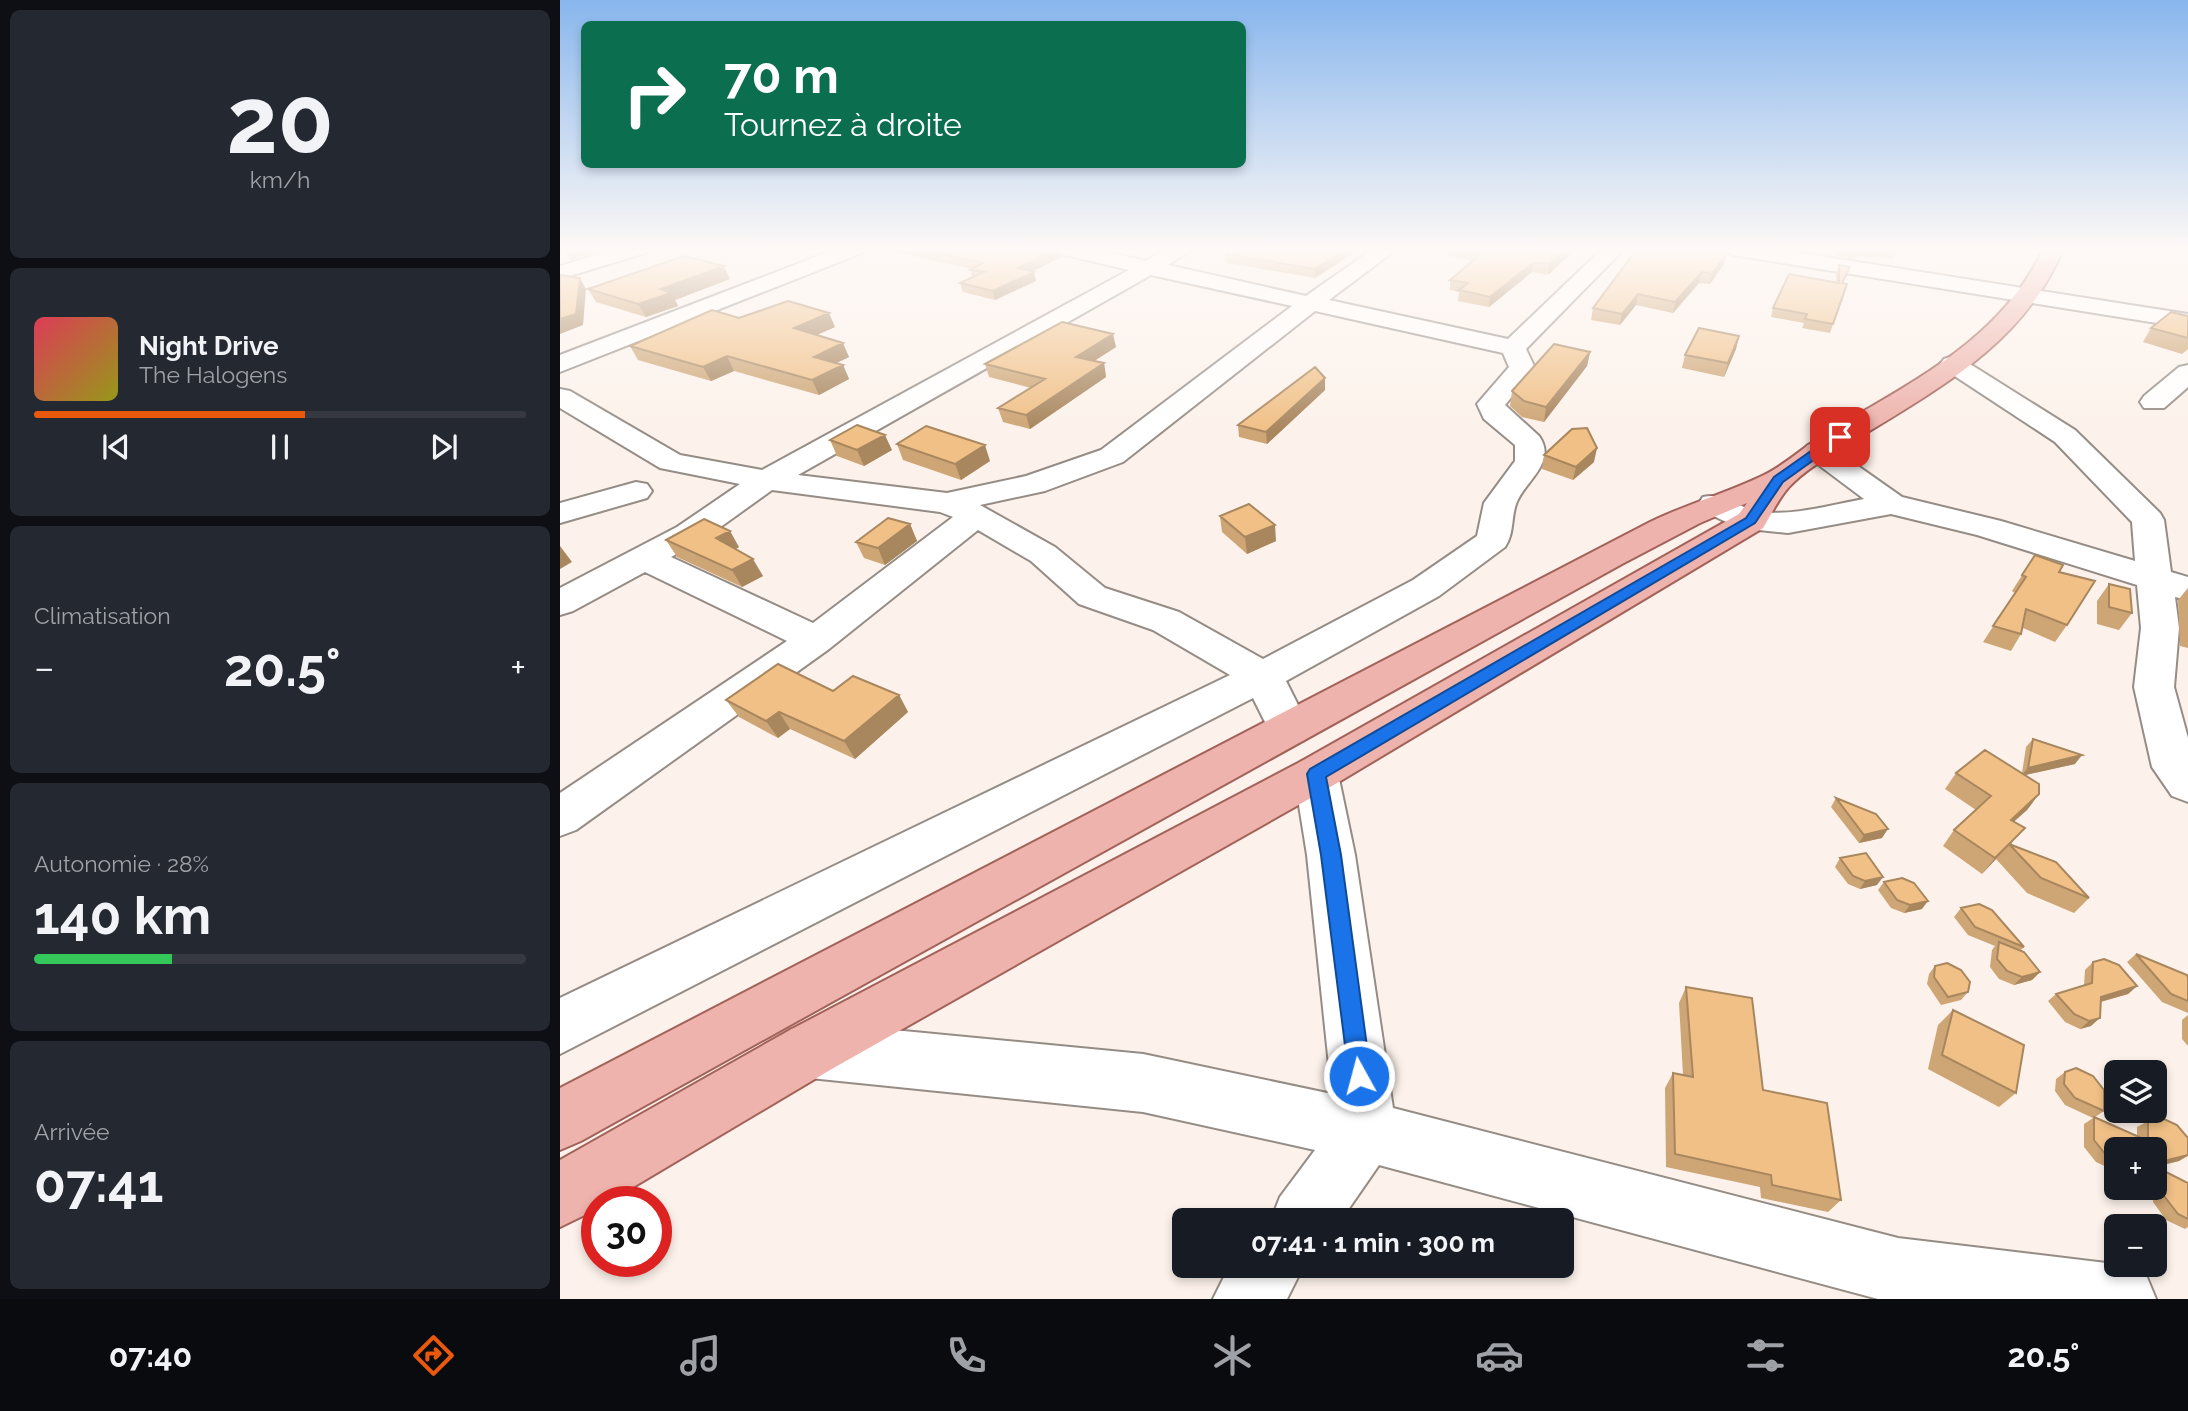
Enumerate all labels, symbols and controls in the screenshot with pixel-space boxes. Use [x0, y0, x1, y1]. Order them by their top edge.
text: 70 m [724, 47, 839, 104]
icon: right [609, 49, 700, 140]
text: 20 [226, 67, 334, 174]
text: Tournez à droite [724, 106, 962, 143]
text: km/h [250, 166, 310, 193]
text: Night Drive [139, 331, 278, 361]
text: The Halogens [139, 361, 287, 388]
pin [1810, 407, 1870, 467]
icon: arrive [1821, 418, 1859, 456]
icon: previous [97, 428, 135, 466]
icon: pause [261, 428, 299, 466]
icon: next [425, 428, 463, 466]
text: Climatisation [34, 602, 171, 629]
text: 20.5° [224, 637, 341, 698]
text: − [34, 645, 54, 690]
text: + [510, 645, 526, 690]
text: Autonomie · 28% [34, 850, 209, 877]
text: 140 km [34, 885, 211, 946]
position arrow [1322, 1039, 1396, 1113]
map controls [2104, 1060, 2167, 1277]
button: layers [2104, 1060, 2167, 1123]
text: Arrivée [34, 1118, 110, 1145]
button: + [2104, 1137, 2167, 1200]
text: 07:41 [34, 1153, 163, 1214]
speed limit sign: 30 [581, 1186, 672, 1277]
button: − [2104, 1214, 2167, 1277]
text: 07:41 · 1 min · 300 m [1251, 1228, 1495, 1258]
icon: directions [409, 1331, 458, 1380]
icon: music [676, 1331, 725, 1380]
icon: phone [942, 1331, 991, 1380]
icon: climate [1208, 1331, 1257, 1380]
icon: car [1475, 1331, 1524, 1380]
icon: filters [1741, 1331, 1790, 1380]
text: 07:40 [109, 1337, 192, 1374]
text: 20.5° [2008, 1337, 2079, 1374]

